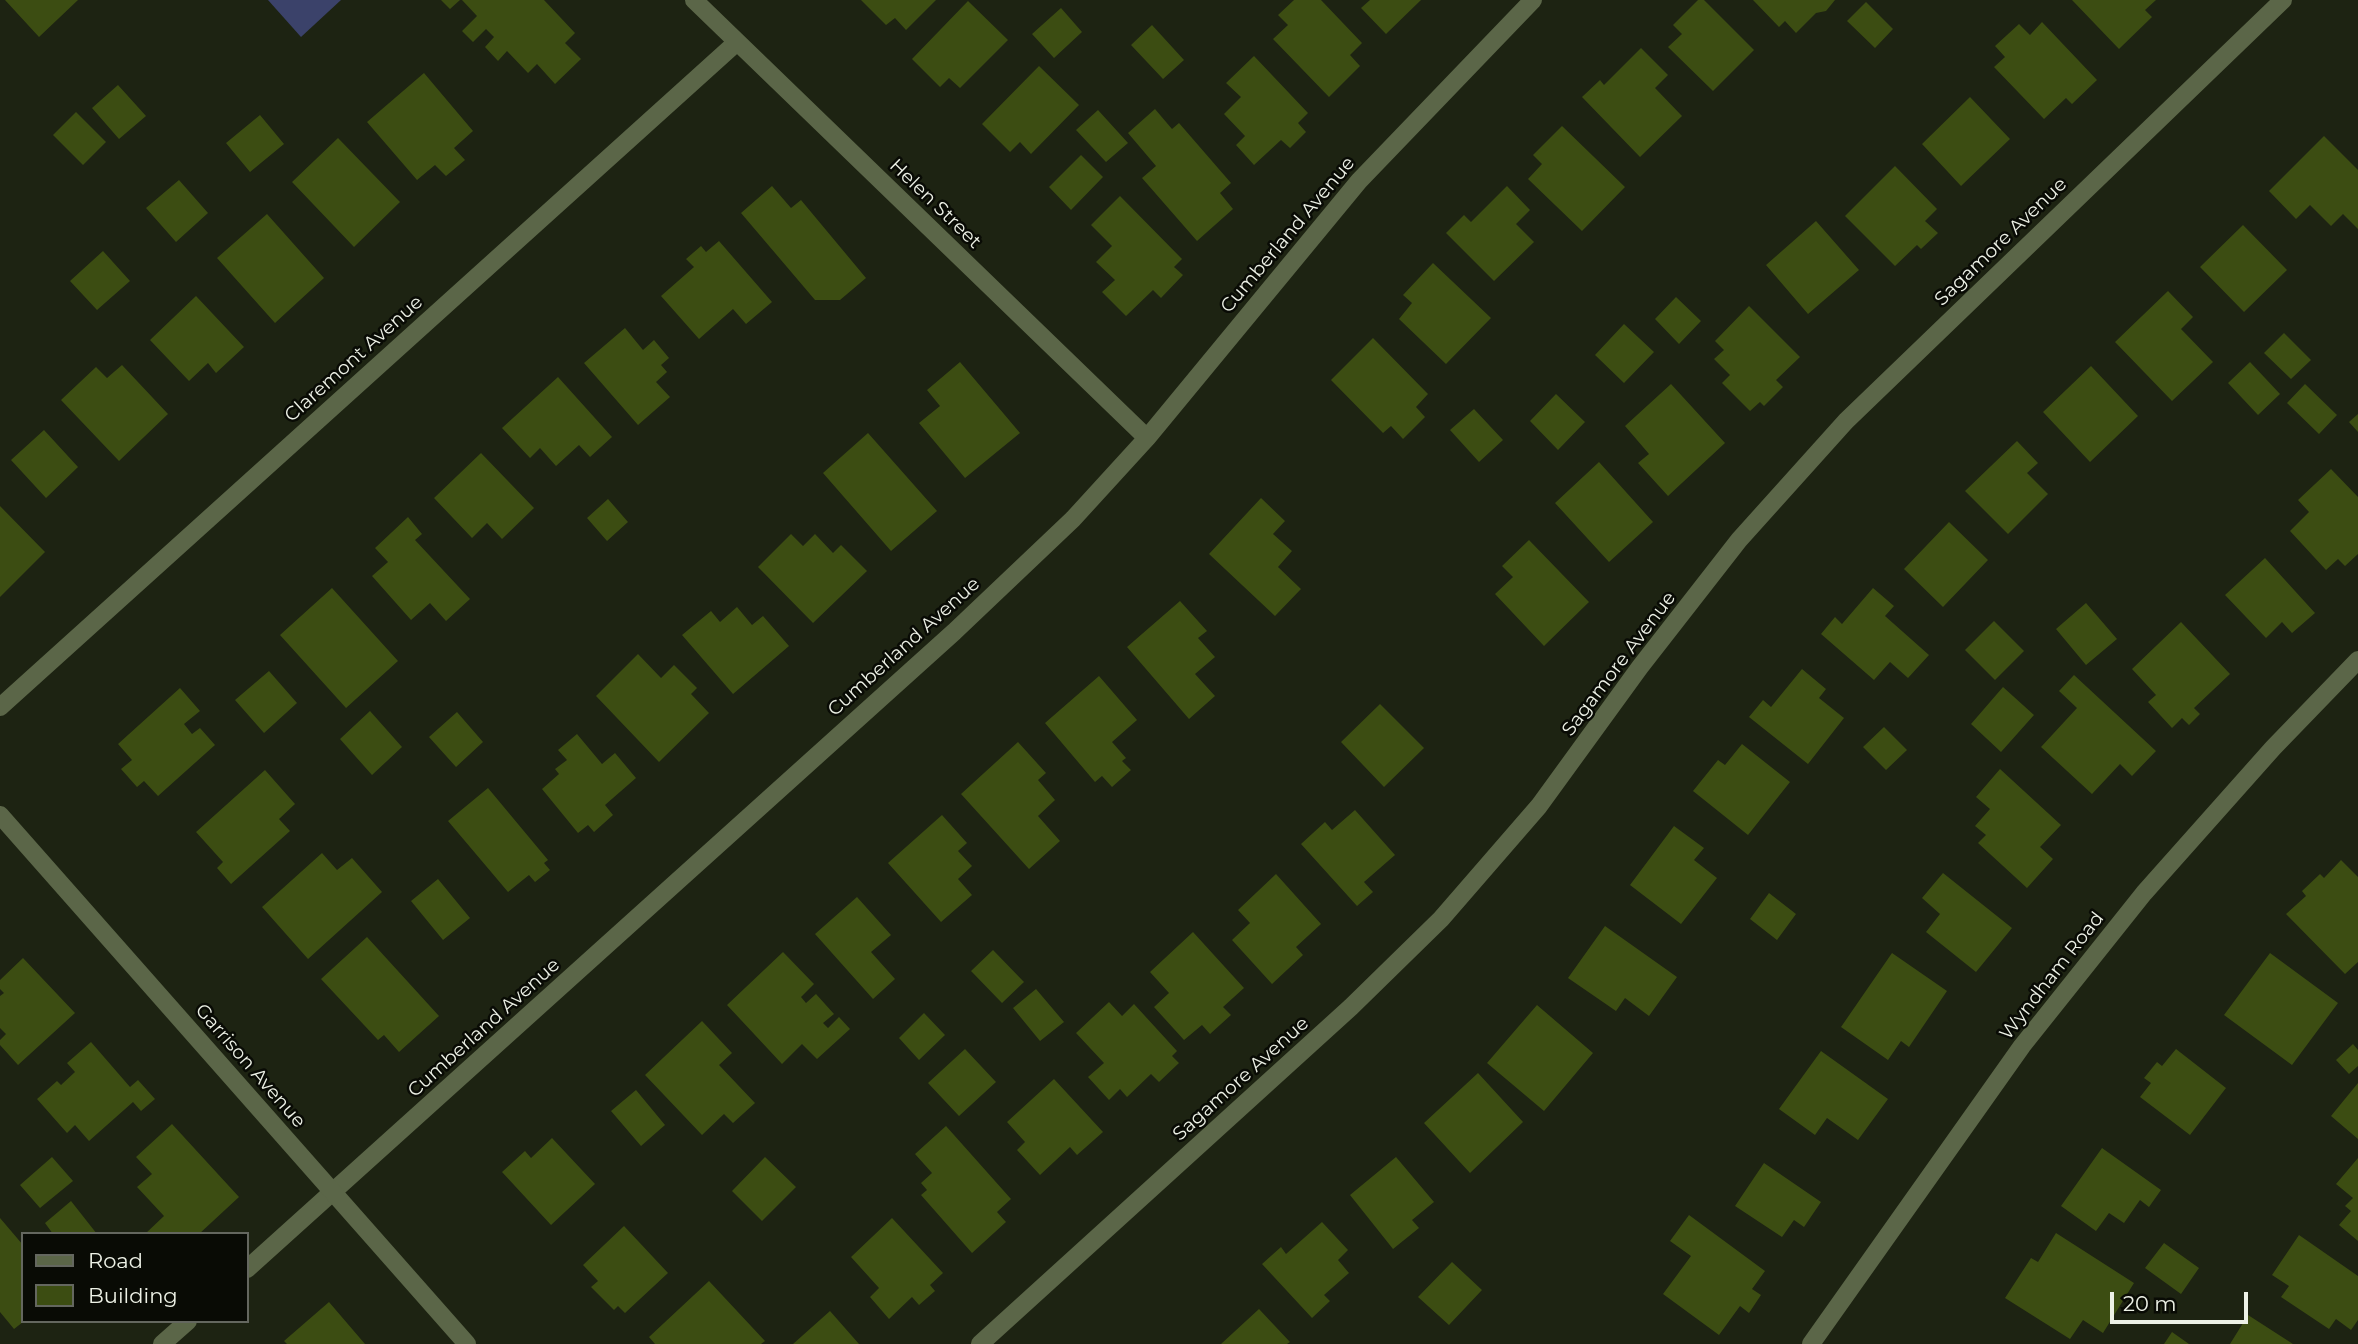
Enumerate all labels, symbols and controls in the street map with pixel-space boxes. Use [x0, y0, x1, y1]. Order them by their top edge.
street label: Cumberland Avenue [1216, 152, 1360, 318]
street label: Helen Street [884, 155, 986, 253]
street label: Sagamore Avenue [1930, 173, 2072, 311]
street label: Claremont Avenue [280, 291, 428, 427]
street label: Cumberland Avenue [823, 573, 985, 721]
street label: Sagamore Avenue [1557, 587, 1681, 741]
street label: Wyndham Road [1995, 908, 2109, 1044]
street label: Cumberland Avenue [403, 954, 565, 1102]
street label: Garrison Avenue [190, 999, 310, 1133]
street label: Sagamore Avenue [1168, 1012, 1314, 1146]
legend [21, 1232, 248, 1323]
text: Road [88, 1248, 143, 1273]
scale bar [2113, 1278, 2251, 1322]
text: Building [88, 1283, 178, 1308]
text: 20 m [2123, 1291, 2177, 1316]

